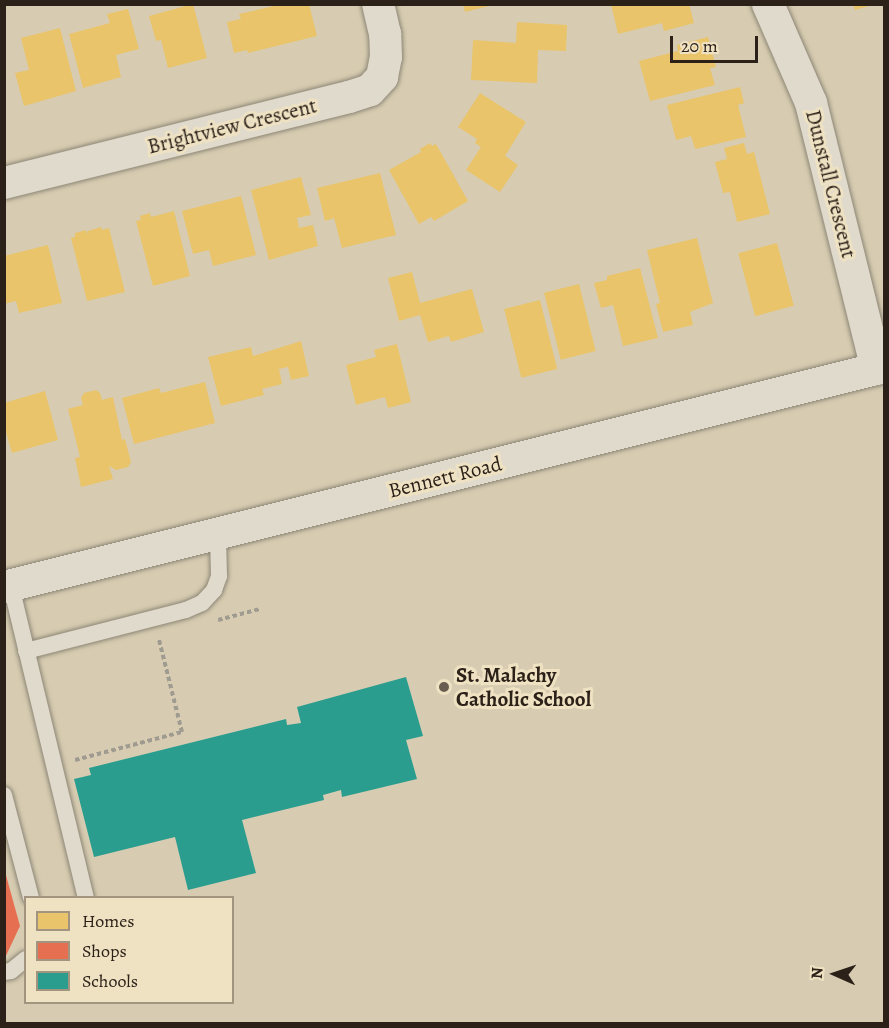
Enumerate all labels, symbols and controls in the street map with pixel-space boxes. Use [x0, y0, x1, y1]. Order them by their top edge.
scale bar [673, 24, 762, 62]
text: 20 m [681, 34, 718, 58]
street label: Brightview Crescent [145, 93, 319, 159]
street label: Dunstall Crescent [800, 107, 862, 261]
street label: Bennett Road [386, 451, 504, 503]
place label: St. Malachy Catholic School [456, 662, 591, 712]
marker: St. Malachy Catholic School [437, 680, 451, 694]
legend [24, 896, 234, 1004]
text: Homes [82, 909, 134, 933]
text: Shops [82, 939, 127, 963]
north arrow [805, 944, 865, 1004]
text: N [806, 967, 828, 979]
text: Schools [82, 969, 138, 993]

